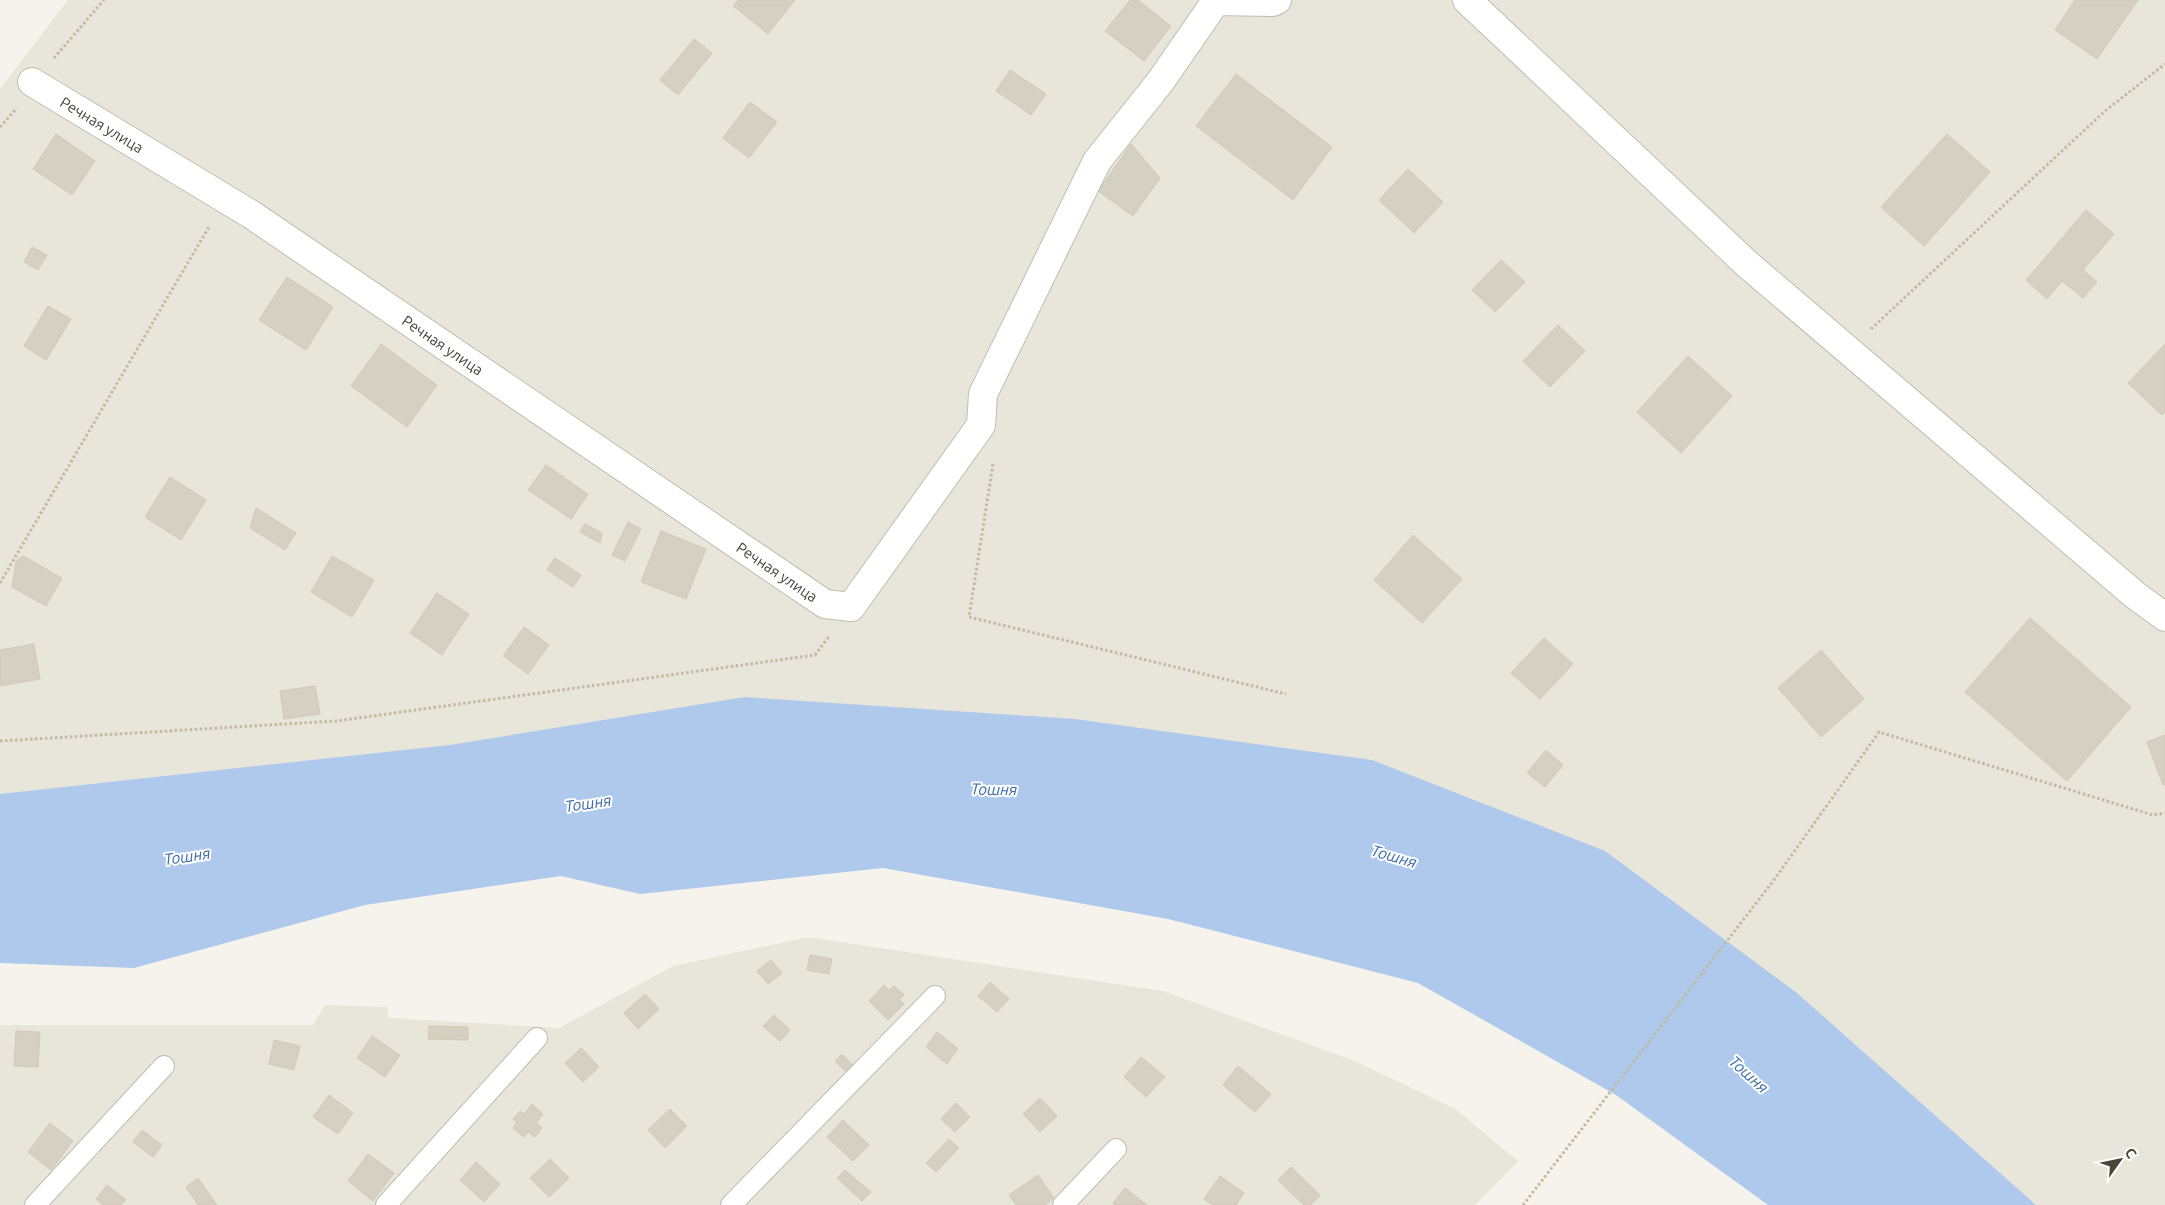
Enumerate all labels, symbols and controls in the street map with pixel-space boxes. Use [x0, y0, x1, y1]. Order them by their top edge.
street label: Речная улица [58, 93, 147, 156]
street label: Речная улица [399, 311, 487, 378]
street label: Речная улица [734, 538, 821, 605]
water label: Тошня [971, 780, 1017, 798]
water label: Тошня [564, 791, 612, 815]
water label: Тошня [1369, 841, 1419, 871]
water label: Тошня [163, 844, 211, 868]
water label: Тошня [1726, 1052, 1772, 1096]
north arrow [2095, 1135, 2145, 1185]
text: С [2122, 1145, 2140, 1161]

